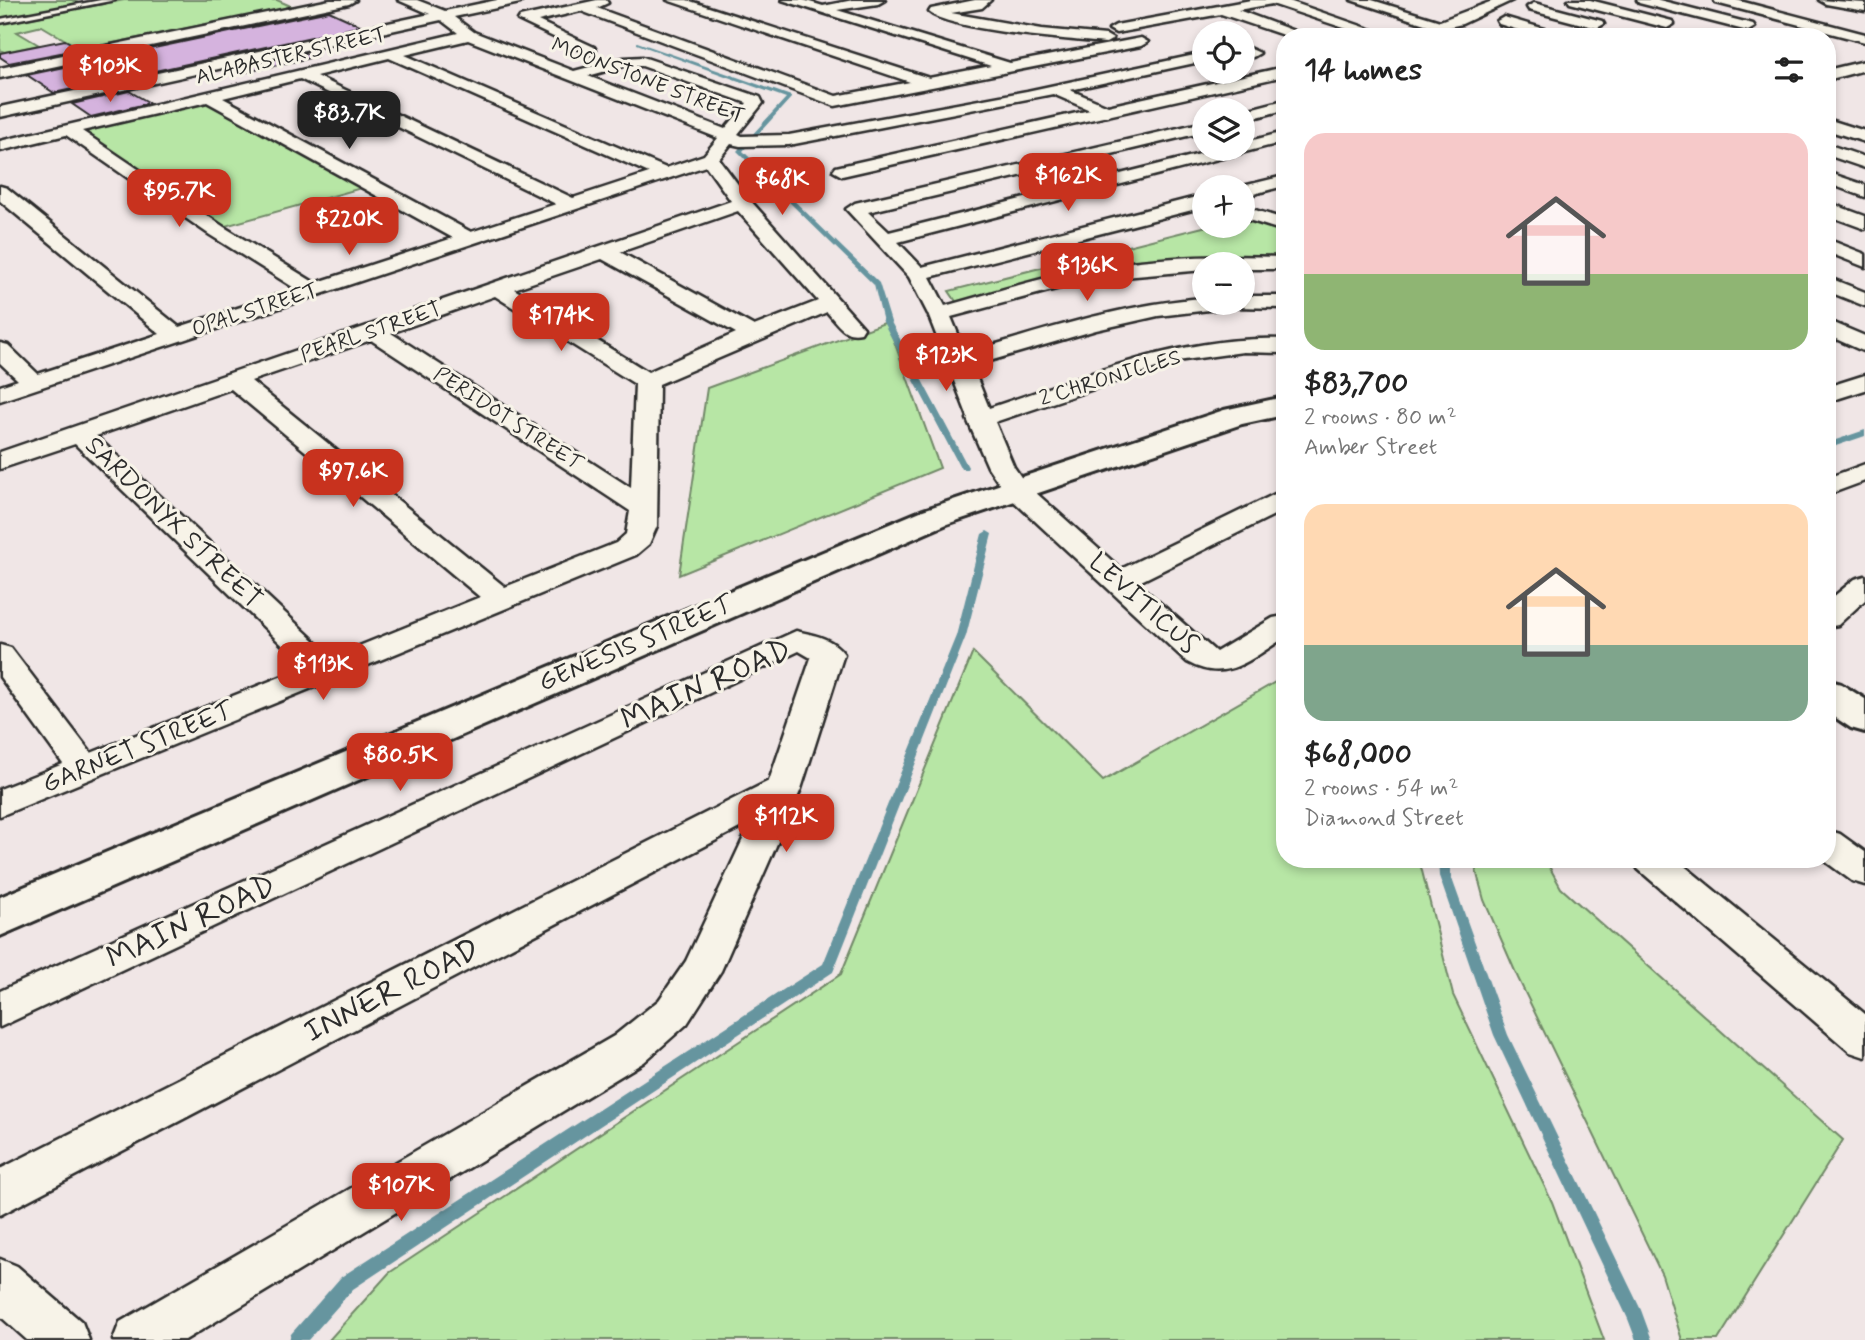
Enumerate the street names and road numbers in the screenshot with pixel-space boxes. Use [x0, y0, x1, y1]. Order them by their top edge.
street label: ALABASTER STREET [193, 20, 389, 92]
street label: MOONSTONE STREET [547, 31, 749, 131]
street label: OPAL STREET [188, 276, 322, 344]
street label: PEARL STREET [297, 295, 445, 369]
street label: 2 CHRONICLES [1036, 343, 1184, 413]
street label: PERIDOT STREET [428, 360, 588, 478]
street label: SARDONYX STREET [77, 429, 269, 617]
street label: LEVITICUS [1081, 546, 1205, 662]
street label: GENESIS STREET [534, 587, 740, 700]
street label: MAIN ROAD [614, 629, 798, 741]
street label: GARNET STREET [38, 694, 240, 802]
street label: MAIN ROAD [100, 864, 282, 980]
street label: INNER ROAD [297, 929, 487, 1053]

